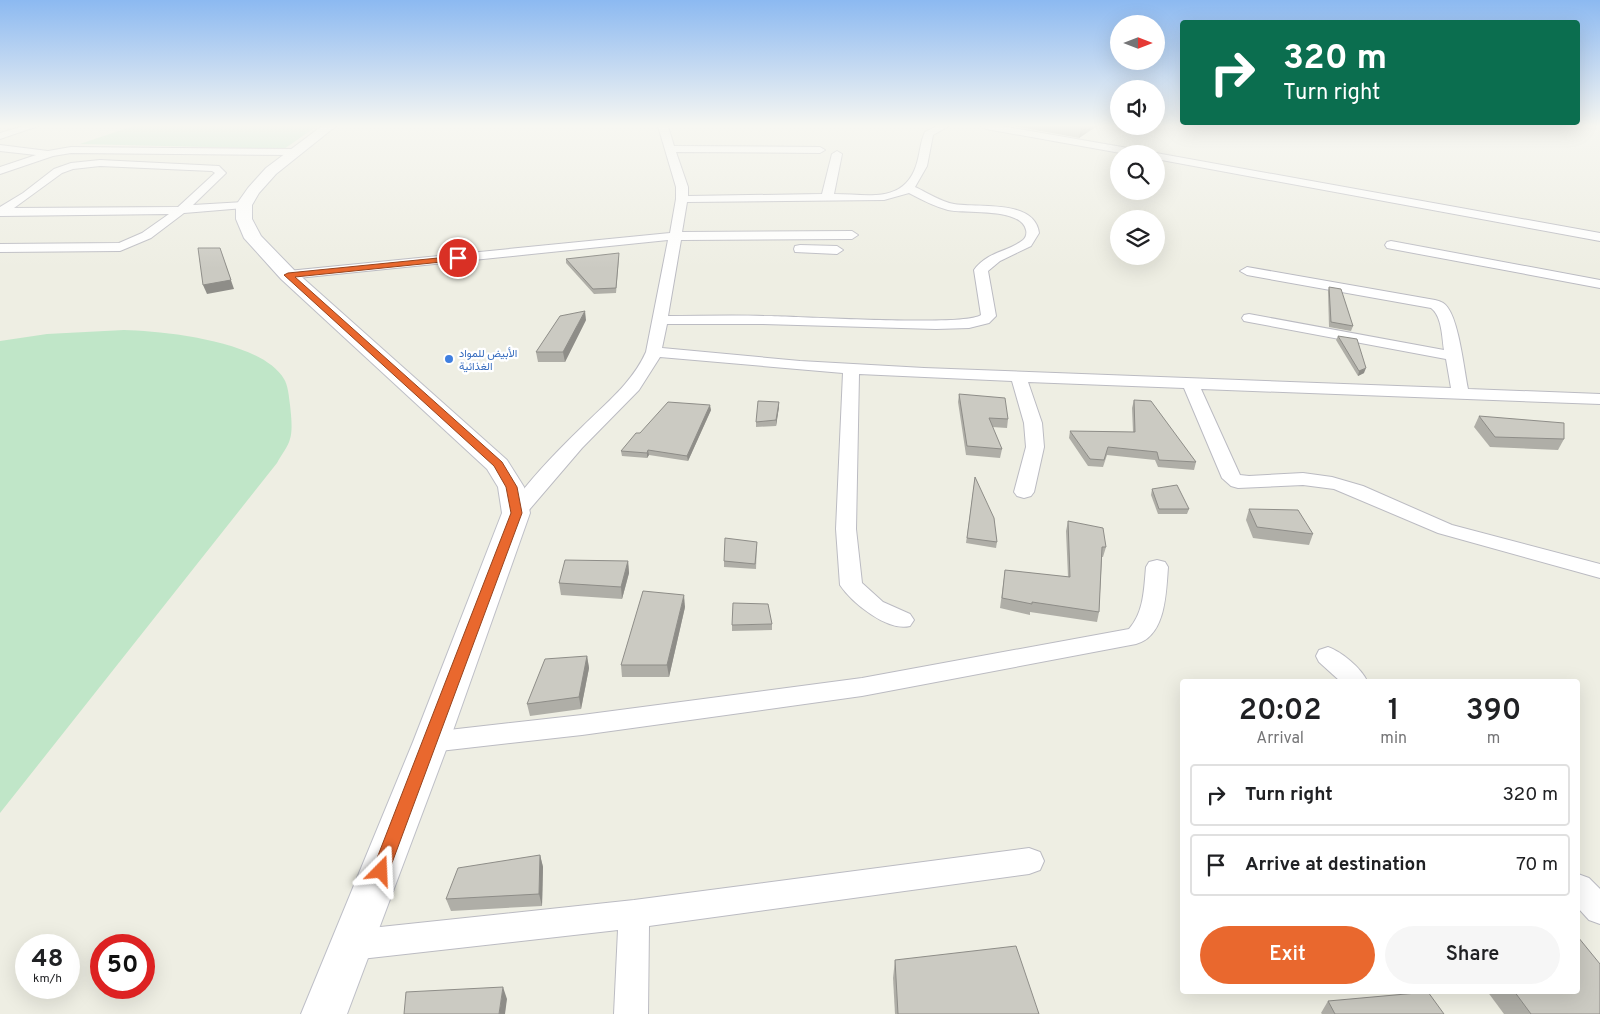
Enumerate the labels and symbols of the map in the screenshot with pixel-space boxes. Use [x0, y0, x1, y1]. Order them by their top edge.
north arrow [1110, 15, 1165, 70]
pin [437, 237, 479, 279]
place label: الأبيض للمواد الغذائية [459, 347, 517, 374]
marker: الأبيض للمواد الغذائية [443, 353, 455, 365]
position arrow [354, 844, 406, 896]
speed limit sign: 50 [90, 934, 155, 999]

